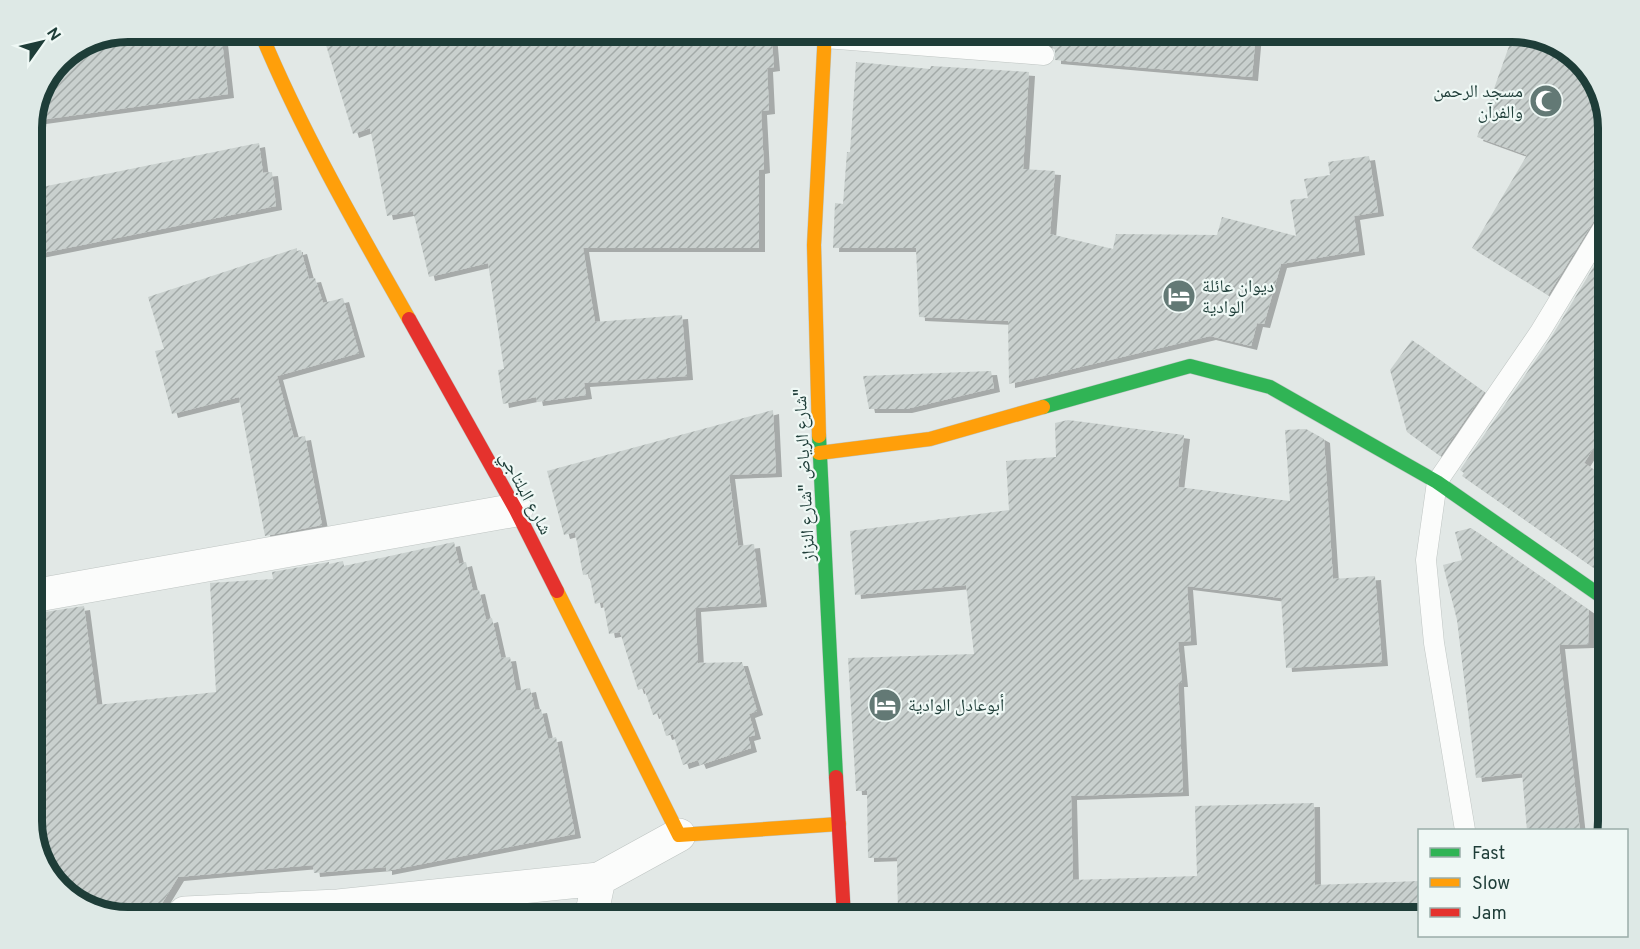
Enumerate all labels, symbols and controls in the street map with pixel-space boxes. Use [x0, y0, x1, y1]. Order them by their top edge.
north arrow [12, 12, 72, 72]
text: N [41, 24, 64, 45]
place label: مسجد الرحمن والفرآن [1433, 81, 1523, 125]
mosque icon: مسجد الرحمن والفرآن [1528, 83, 1564, 119]
place label: ديوان عائلة الوادية [1202, 276, 1274, 320]
hotel icon: ديوان عائلة الوادية [1161, 278, 1197, 314]
street label: شارع الرياض "شارع النزاز" [789, 388, 822, 563]
street label: شارع البلتاجي [492, 448, 556, 540]
hotel icon: أبوعادل الوادية [867, 687, 903, 723]
place label: أبوعادل الوادية [908, 694, 1004, 718]
legend [1418, 829, 1628, 937]
text: Fast [1472, 843, 1505, 866]
text: Slow [1472, 873, 1510, 896]
text: Jam [1472, 903, 1507, 926]

